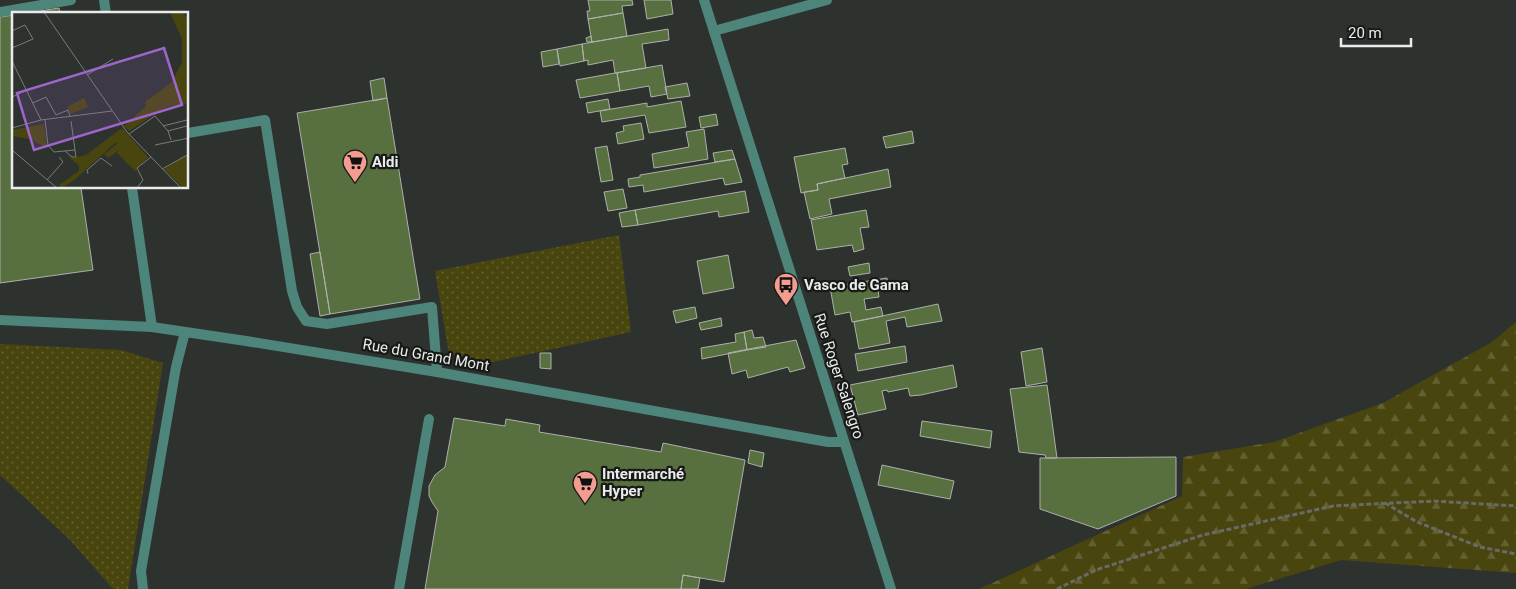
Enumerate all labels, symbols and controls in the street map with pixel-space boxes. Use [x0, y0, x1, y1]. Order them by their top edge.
inset map [12, 12, 189, 189]
scale bar [1341, 15, 1411, 47]
text: 20 m [1348, 24, 1382, 42]
supermarket icon: Aldi [342, 149, 368, 183]
place label: Aldi [372, 153, 398, 171]
bus stop icon: Vasco de Gama [773, 272, 799, 306]
place label: Vasco de Gama [804, 276, 909, 294]
street label: Rue Roger Salengro [810, 311, 868, 441]
street label: Rue du Grand Mont [361, 335, 491, 375]
place label: Intermarché Hyper [602, 465, 684, 500]
supermarket icon: Intermarché Hyper [572, 470, 598, 504]

